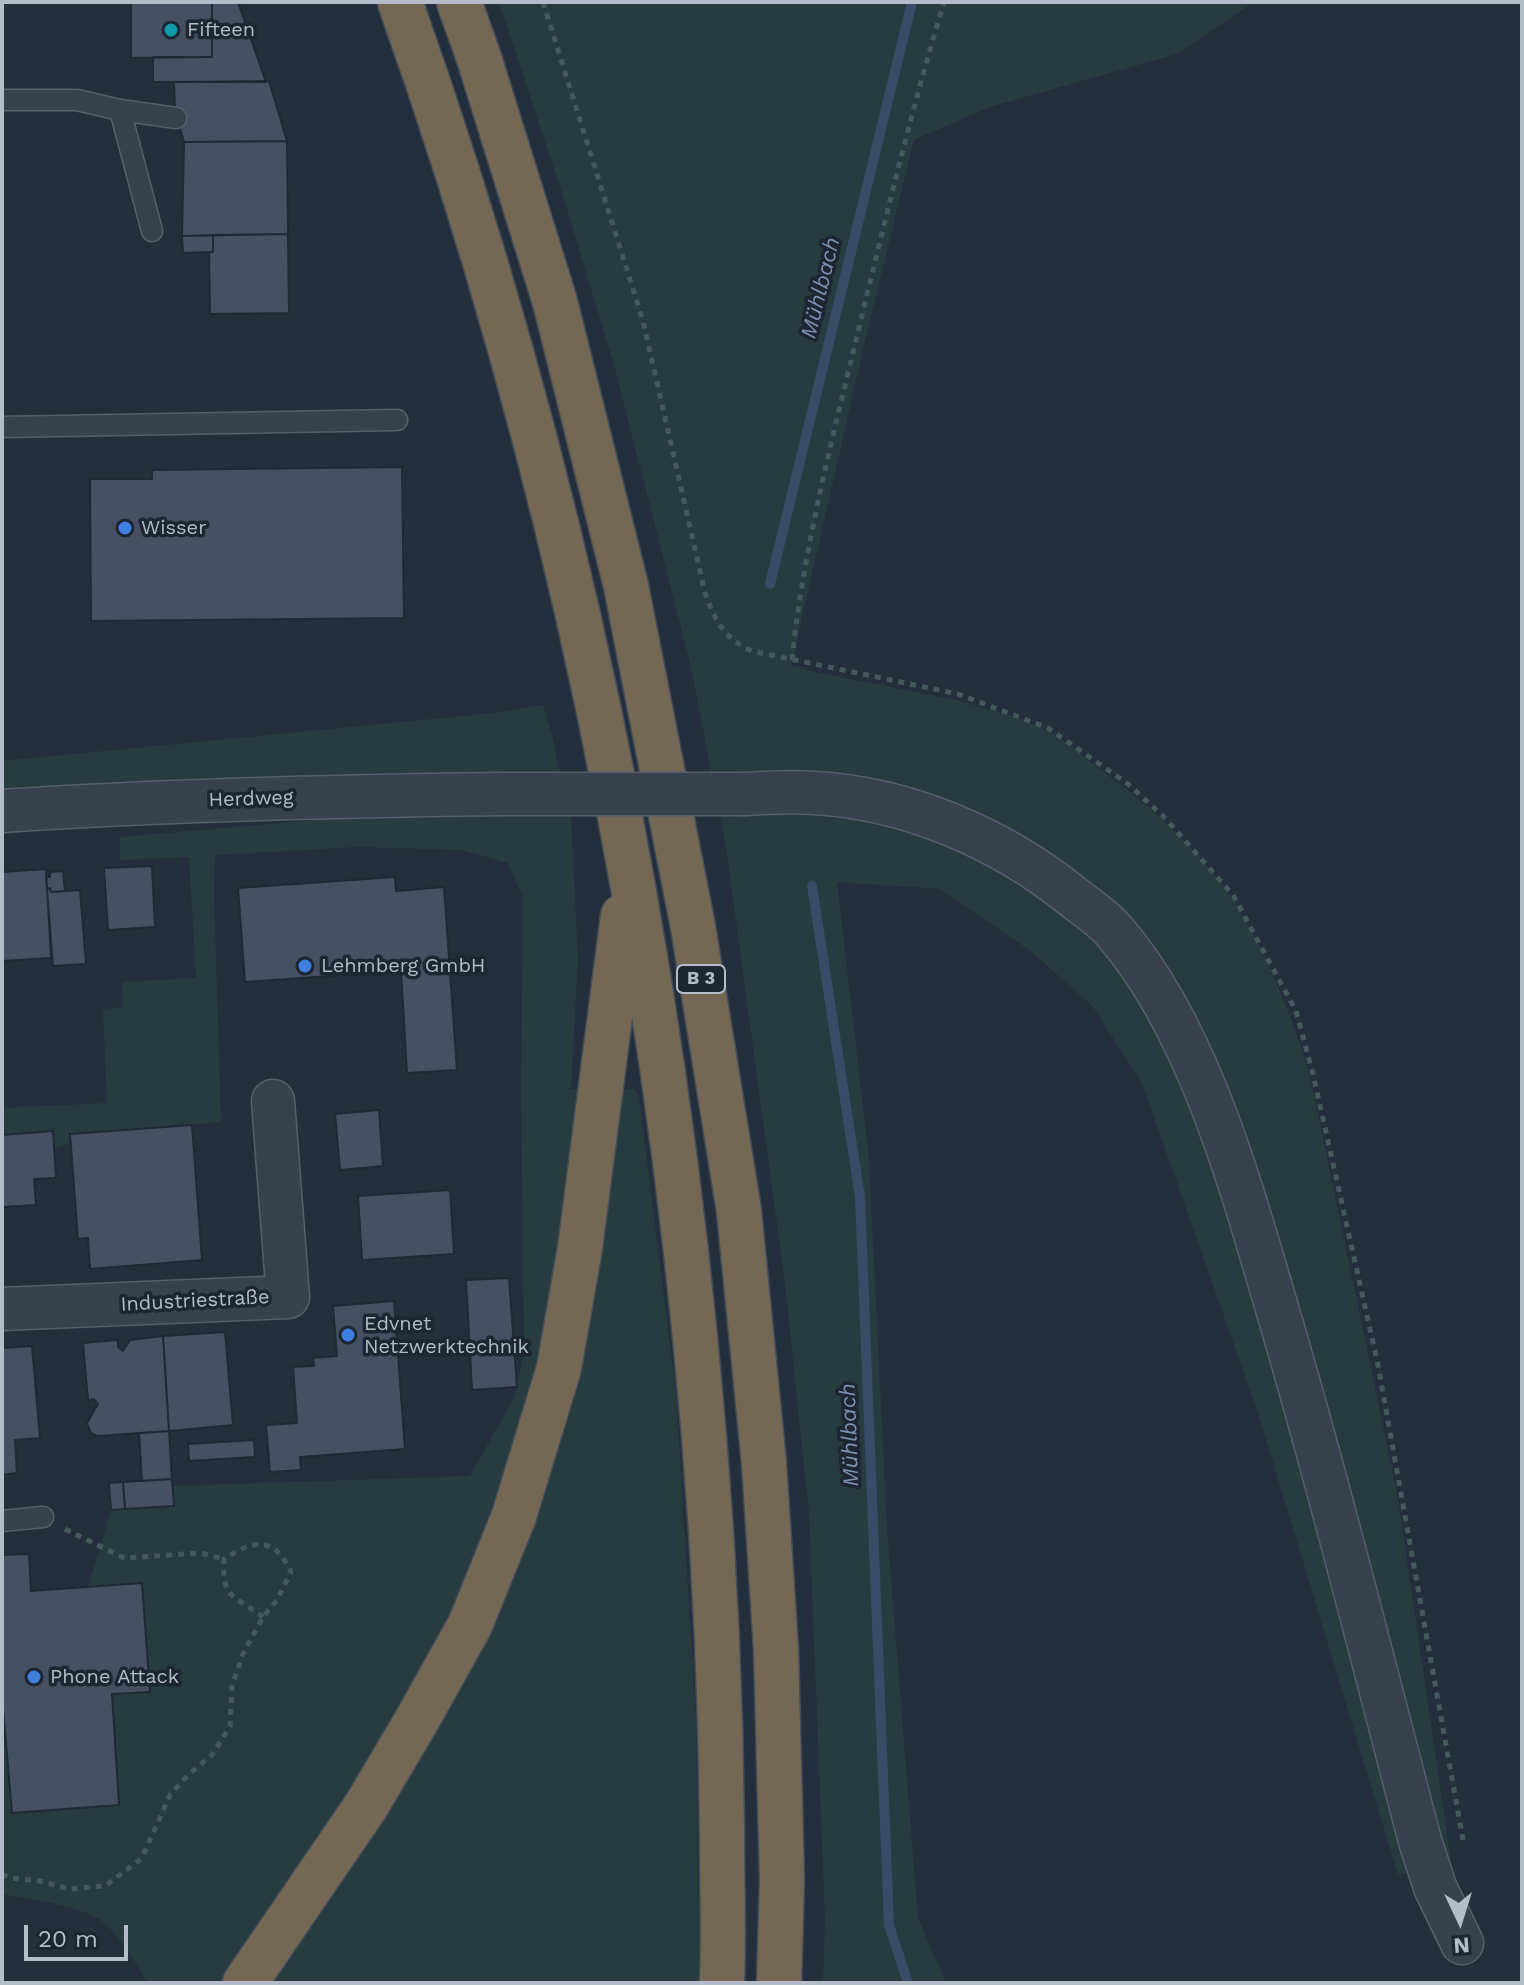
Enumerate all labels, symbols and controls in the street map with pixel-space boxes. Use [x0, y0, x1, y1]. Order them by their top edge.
place label: Fifteen [187, 18, 255, 42]
marker: Fifteen [162, 21, 180, 39]
water label: Mühlbach [796, 235, 846, 341]
place label: Wisser [141, 516, 206, 540]
marker: Wisser [116, 519, 134, 537]
street label: Herdweg [208, 786, 294, 812]
place label: Lehmberg GmbH [321, 954, 485, 978]
marker: Lehmberg GmbH [296, 957, 314, 975]
road number: B 3 [677, 965, 725, 993]
street label: Industriestraße [120, 1285, 270, 1317]
place label: Edvnet Netzwerktechnik [364, 1312, 529, 1359]
marker: Edvnet Netzwerktechnik [339, 1326, 357, 1344]
water label: Mühlbach [835, 1383, 865, 1487]
place label: Phone Attack [50, 1665, 179, 1689]
marker: Phone Attack [25, 1668, 43, 1686]
north arrow [1420, 1881, 1500, 1961]
scale bar [28, 1909, 132, 1959]
text: 20 m [38, 1925, 98, 1953]
text: N [1453, 1932, 1471, 1958]

